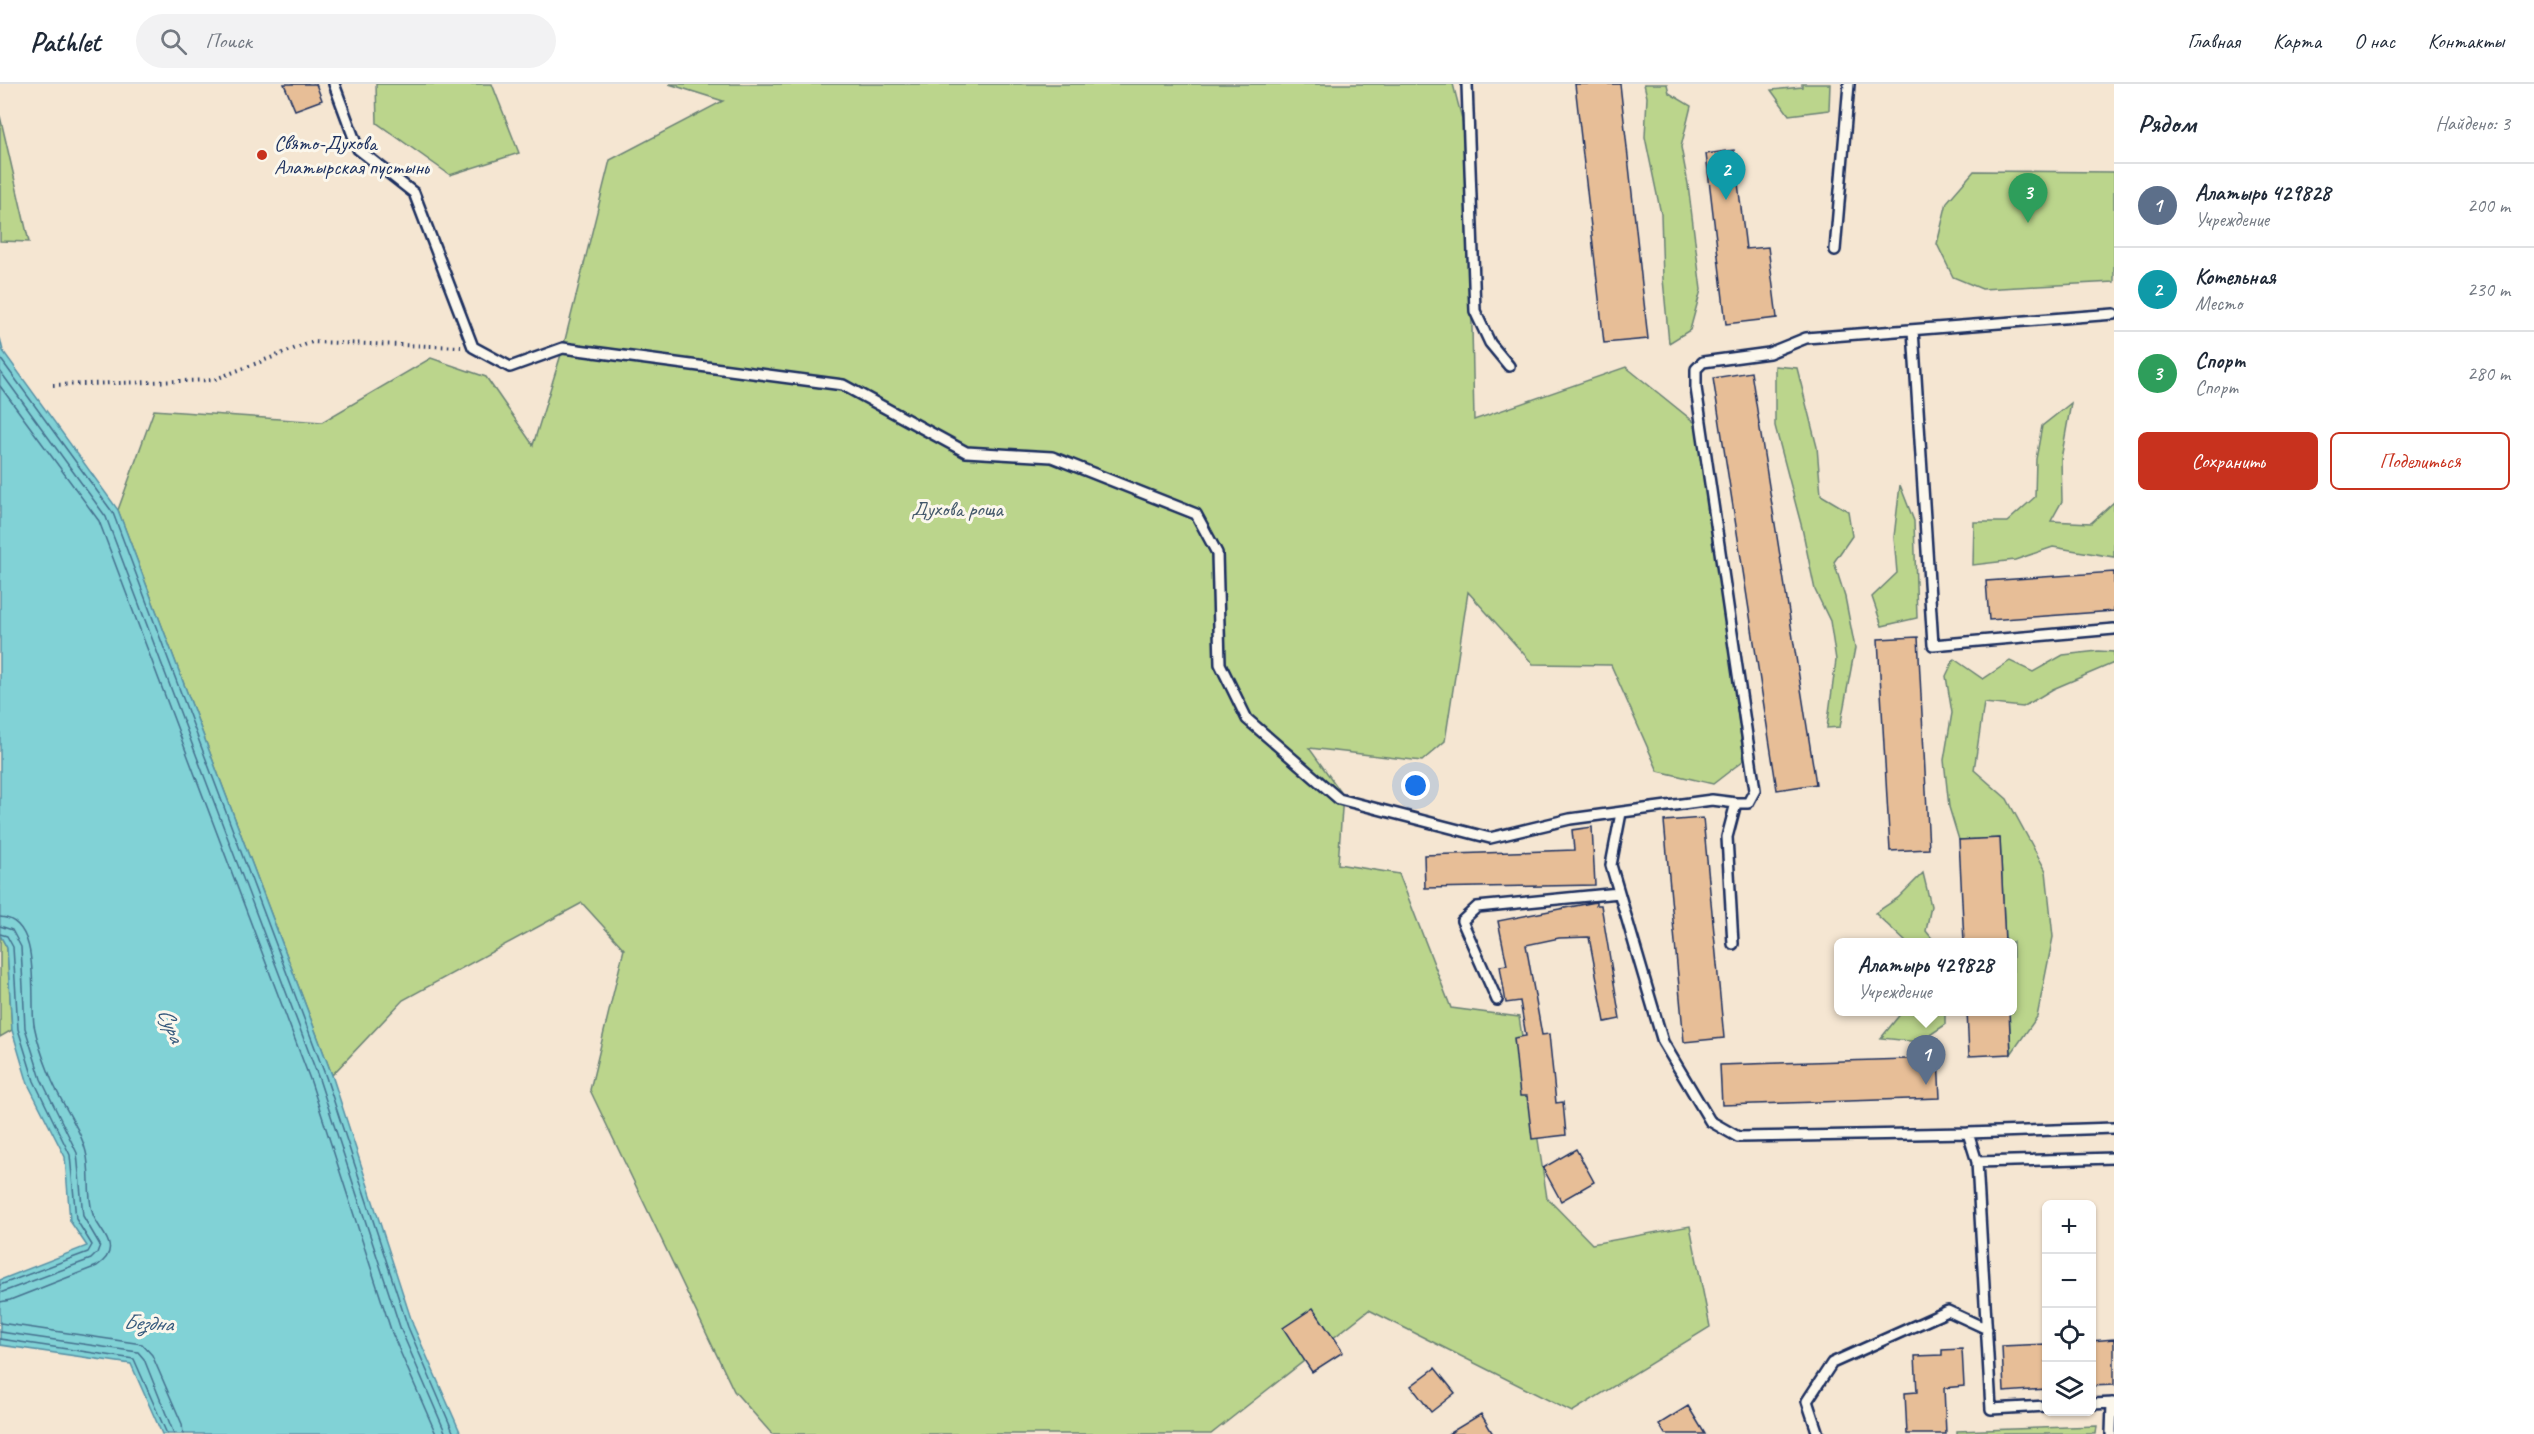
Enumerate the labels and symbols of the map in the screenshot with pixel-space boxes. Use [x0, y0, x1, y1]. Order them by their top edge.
place label: Свято-Духова Алатырская пустынь [274, 130, 430, 180]
marker: Свято-Духова Алатырская пустынь [255, 148, 269, 162]
pin: 2 [1706, 150, 1746, 200]
pin: 3 [2008, 174, 2048, 223]
park label: Духова роща [911, 496, 1004, 522]
your location [1401, 771, 1430, 800]
water label: Сура [152, 1004, 191, 1048]
pin: 1 [1906, 1036, 1946, 1085]
water label: Бездна [123, 1308, 176, 1338]

